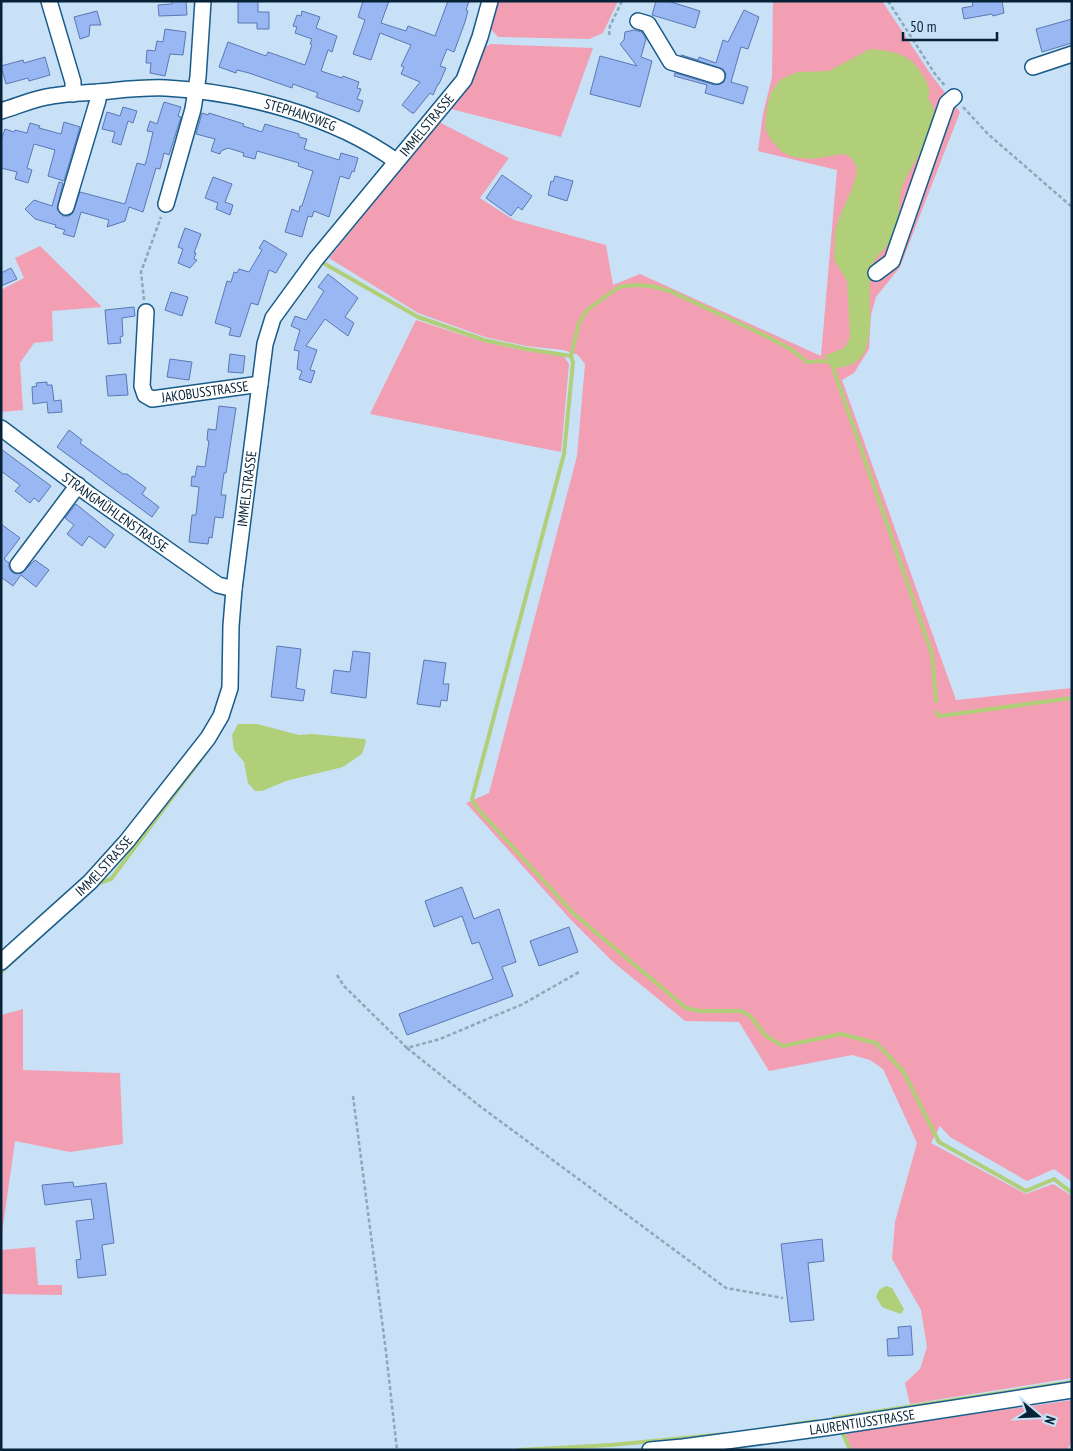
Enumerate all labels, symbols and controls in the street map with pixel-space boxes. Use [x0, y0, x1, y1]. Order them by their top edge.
scale bar [903, 10, 997, 42]
text: 50 m [910, 17, 936, 36]
street label: IMMELSTRASSE [396, 90, 458, 160]
street label: STEPHANSWEG [263, 94, 339, 135]
street label: JAKOBUSSTRASSE [159, 377, 249, 407]
street label: IMMELSTRASSE [233, 450, 260, 528]
street label: STRANGMÜHLENSTRASSE [59, 468, 172, 556]
street label: IMMELSTRASSE [71, 832, 137, 900]
north arrow [1013, 1391, 1063, 1441]
street label: LAURENTIUSSTRASSE [808, 1405, 916, 1439]
text: N [1041, 1414, 1060, 1427]

